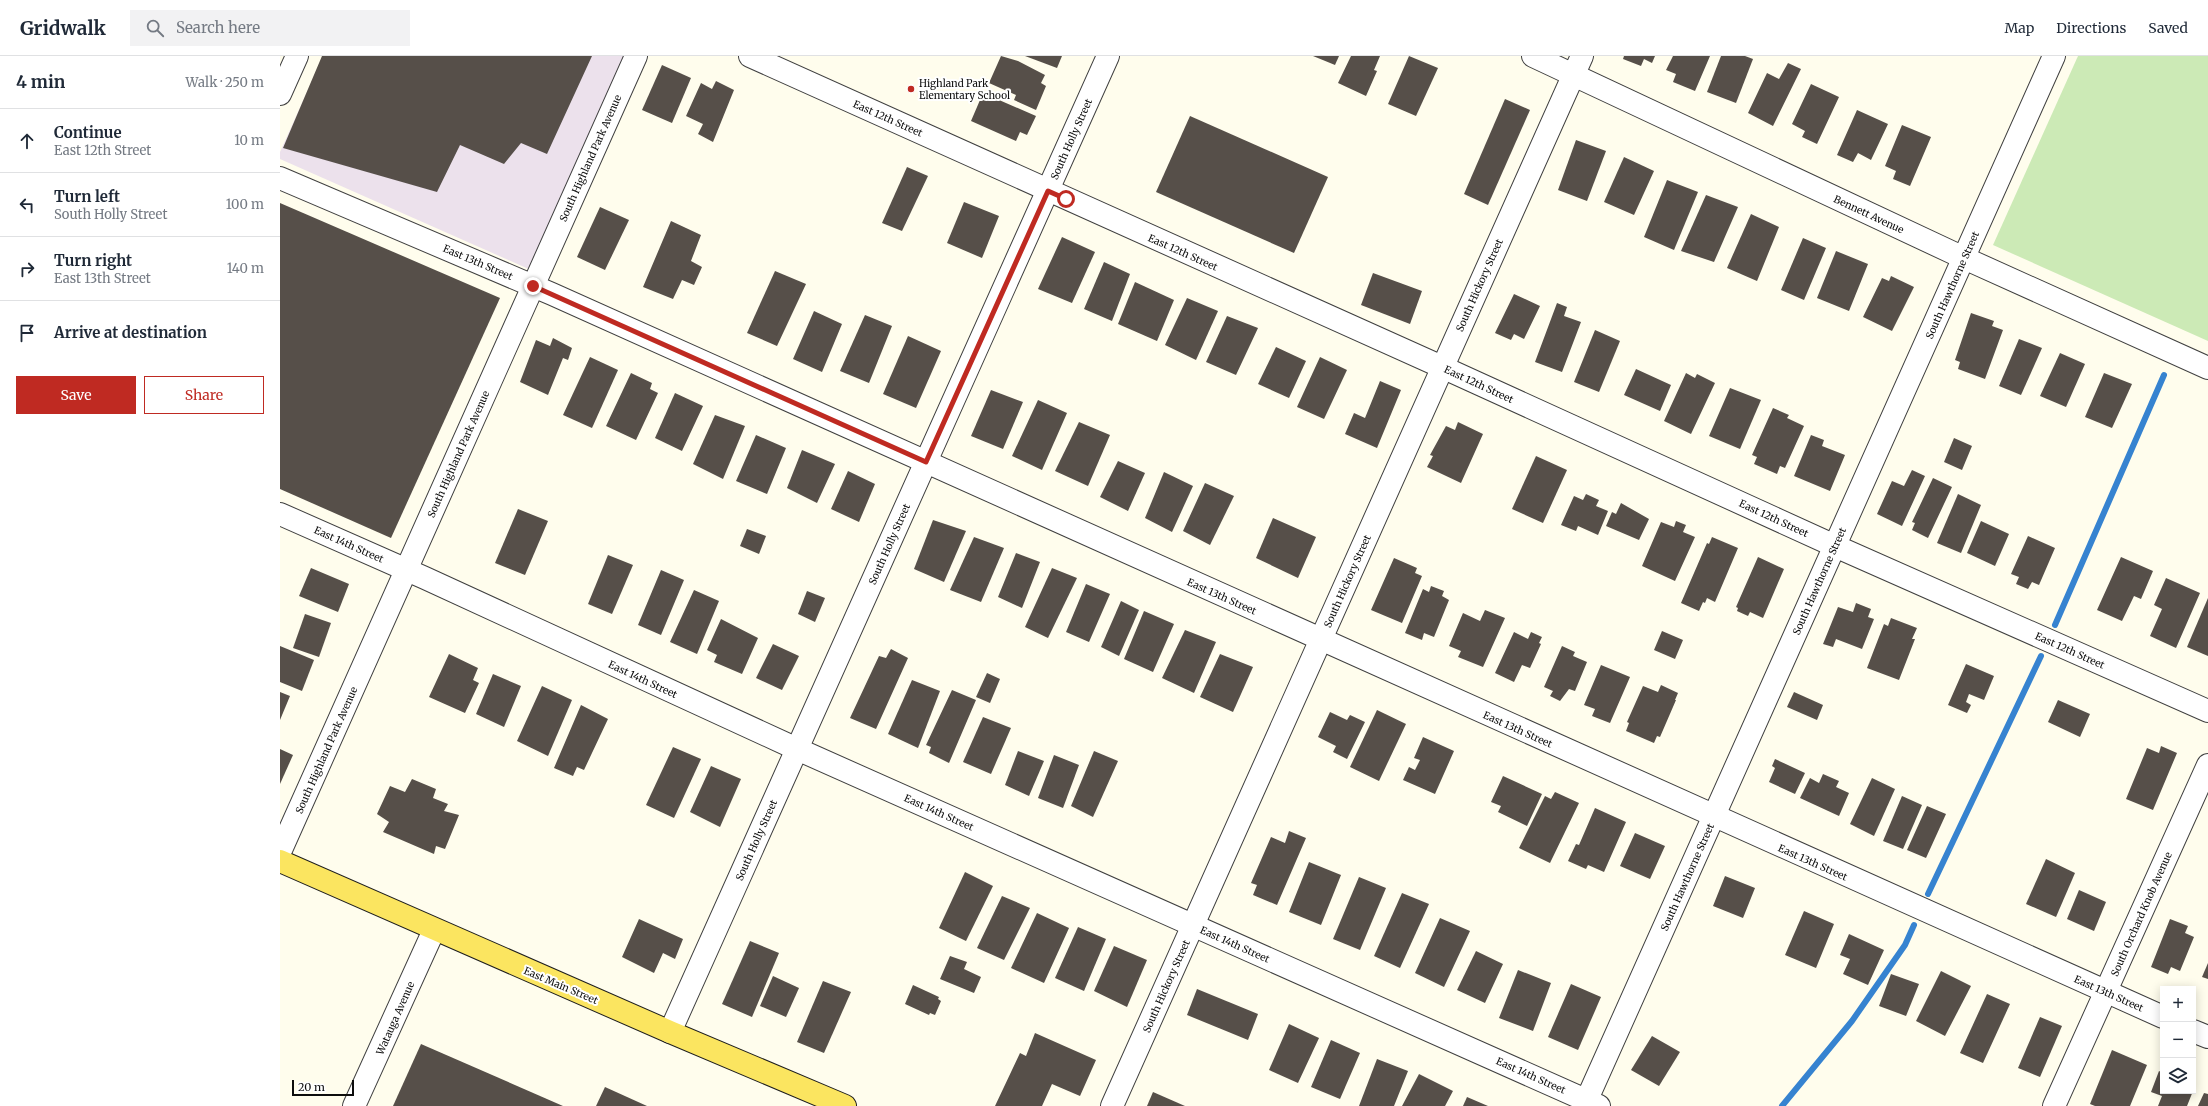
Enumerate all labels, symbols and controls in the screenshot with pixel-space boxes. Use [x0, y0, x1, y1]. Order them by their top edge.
search box [130, 10, 410, 46]
text: Gridwalk [20, 16, 106, 40]
icon: search [144, 17, 166, 39]
text: Search here [176, 18, 260, 37]
text: Map [2004, 19, 2034, 37]
text: Directions [2056, 19, 2126, 37]
text: Saved [2148, 19, 2188, 37]
text: 4 min [16, 71, 65, 93]
text: Walk · 250 m [186, 74, 264, 91]
place label: Highland Park Elementary School [919, 77, 1010, 102]
marker: Highland Park Elementary School [906, 84, 916, 94]
street label: South Highland Park Avenue [557, 93, 624, 224]
street label: East 12th Street [851, 97, 925, 140]
street label: South Holly Street [1048, 97, 1095, 182]
text: Continue [54, 123, 122, 142]
icon: ahead [16, 130, 38, 152]
text: 10 m [234, 132, 264, 149]
text: East 12th Street [54, 142, 151, 159]
text: Turn left [54, 187, 120, 206]
route start [1057, 190, 1075, 208]
street label: Bennett Avenue [1832, 193, 1906, 236]
icon: left [16, 194, 38, 216]
text: 100 m [226, 196, 264, 213]
text: South Holly Street [54, 206, 167, 223]
street label: South Hawthorne Street [1923, 229, 1982, 341]
street label: East 12th Street [1146, 231, 1220, 274]
street label: South Hickory Street [1453, 237, 1506, 334]
street label: East 13th Street [441, 242, 515, 283]
text: Turn right [54, 251, 132, 270]
icon: right [16, 258, 38, 280]
text: 140 m [227, 260, 264, 277]
text: East 13th Street [54, 270, 151, 287]
route end [524, 277, 542, 295]
icon: arrive [16, 322, 38, 344]
text: Arrive at destination [54, 323, 207, 342]
street label: East 12th Street [1442, 363, 1516, 406]
button: Save [16, 376, 136, 414]
button: Share [144, 376, 264, 414]
street label: South Highland Park Avenue [425, 389, 492, 520]
street label: East 12th Street [1737, 497, 1811, 540]
street label: South Holly Street [866, 502, 913, 587]
street label: East 14th Street [312, 523, 386, 566]
street label: South Hawthorne Street [1790, 525, 1849, 637]
street label: South Hickory Street [1321, 533, 1374, 630]
street label: East 13th Street [1185, 575, 1259, 618]
street label: East 12th Street [2033, 629, 2107, 672]
street label: East 14th Street [606, 658, 679, 701]
street label: South Highland Park Avenue [293, 685, 360, 816]
street label: East 13th Street [1481, 708, 1555, 751]
street label: East 14th Street [902, 791, 976, 834]
street label: South Holly Street [733, 798, 780, 883]
street label: South Hawthorne Street [1658, 821, 1717, 933]
street label: East 13th Street [1776, 841, 1850, 884]
street label: South Orchard Knob Avenue [2108, 850, 2175, 978]
street label: East 14th Street [1198, 923, 1272, 966]
street label: South Hickory Street [1140, 938, 1193, 1035]
street label: East Main Street [522, 964, 600, 1007]
street label: East 13th Street [2072, 972, 2146, 1015]
street label: Watauga Avenue [373, 979, 417, 1058]
map controls [2160, 986, 2196, 1094]
button: + [2160, 986, 2196, 1022]
button: − [2160, 1022, 2196, 1058]
street label: East 14th Street [1494, 1054, 1568, 1097]
button: layers [2160, 1058, 2196, 1094]
scale bar [292, 1078, 354, 1097]
text: 20 m [298, 1080, 325, 1094]

